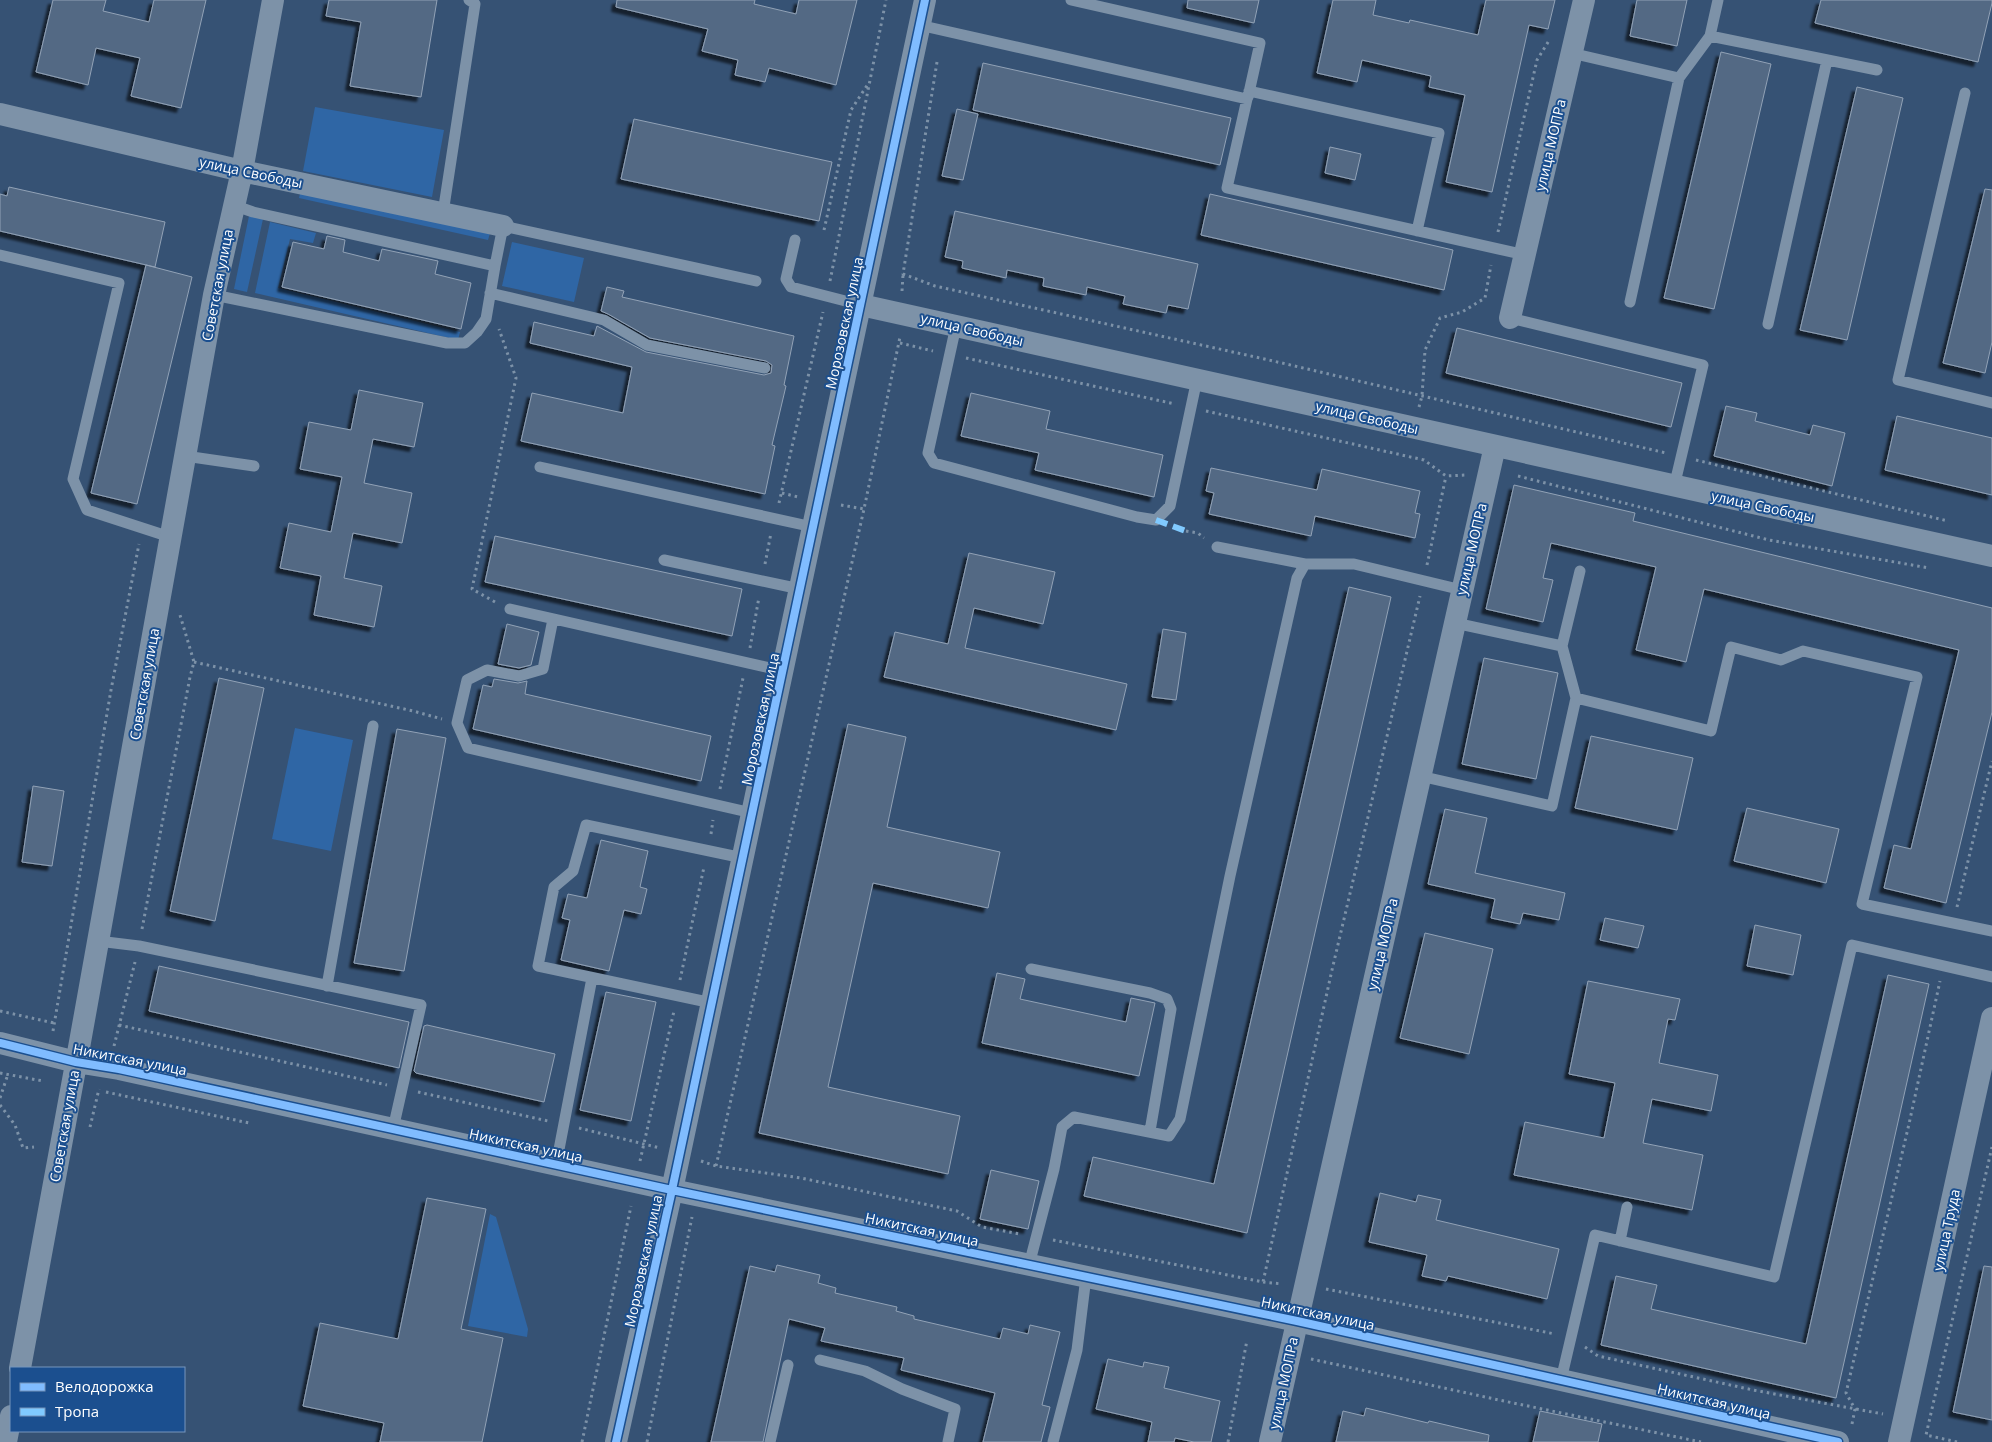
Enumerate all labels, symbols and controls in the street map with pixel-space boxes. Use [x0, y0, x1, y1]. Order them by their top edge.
street label: улица МОПРа [1530, 97, 1570, 193]
street label: улица Свободы [198, 152, 304, 192]
street label: Советская улица [197, 228, 237, 342]
street label: Морозовская улица [821, 255, 867, 391]
street label: улица Свободы [919, 308, 1025, 350]
street label: улица Свободы [1314, 396, 1420, 438]
street label: улица Свободы [1710, 486, 1816, 526]
street label: улица МОПРа [1451, 501, 1491, 597]
street label: Советская улица [125, 627, 163, 741]
street label: Морозовская улица [737, 651, 783, 787]
street label: улица МОПРа [1362, 896, 1402, 992]
street label: Никитская улица [71, 1039, 189, 1079]
street label: Советская улица [45, 1069, 83, 1183]
street label: Никитская улица [468, 1124, 584, 1166]
street label: улица Труда [1928, 1187, 1964, 1273]
street label: Морозовская улица [620, 1193, 666, 1329]
street label: Никитская улица [864, 1208, 980, 1250]
street label: Никитская улица [1260, 1292, 1376, 1334]
street label: улица МОПРа [1264, 1335, 1302, 1431]
legend [10, 1367, 185, 1432]
text: Велодорожка [55, 1376, 154, 1396]
street label: Никитская улица [1656, 1379, 1772, 1423]
text: Тропа [55, 1401, 99, 1421]

